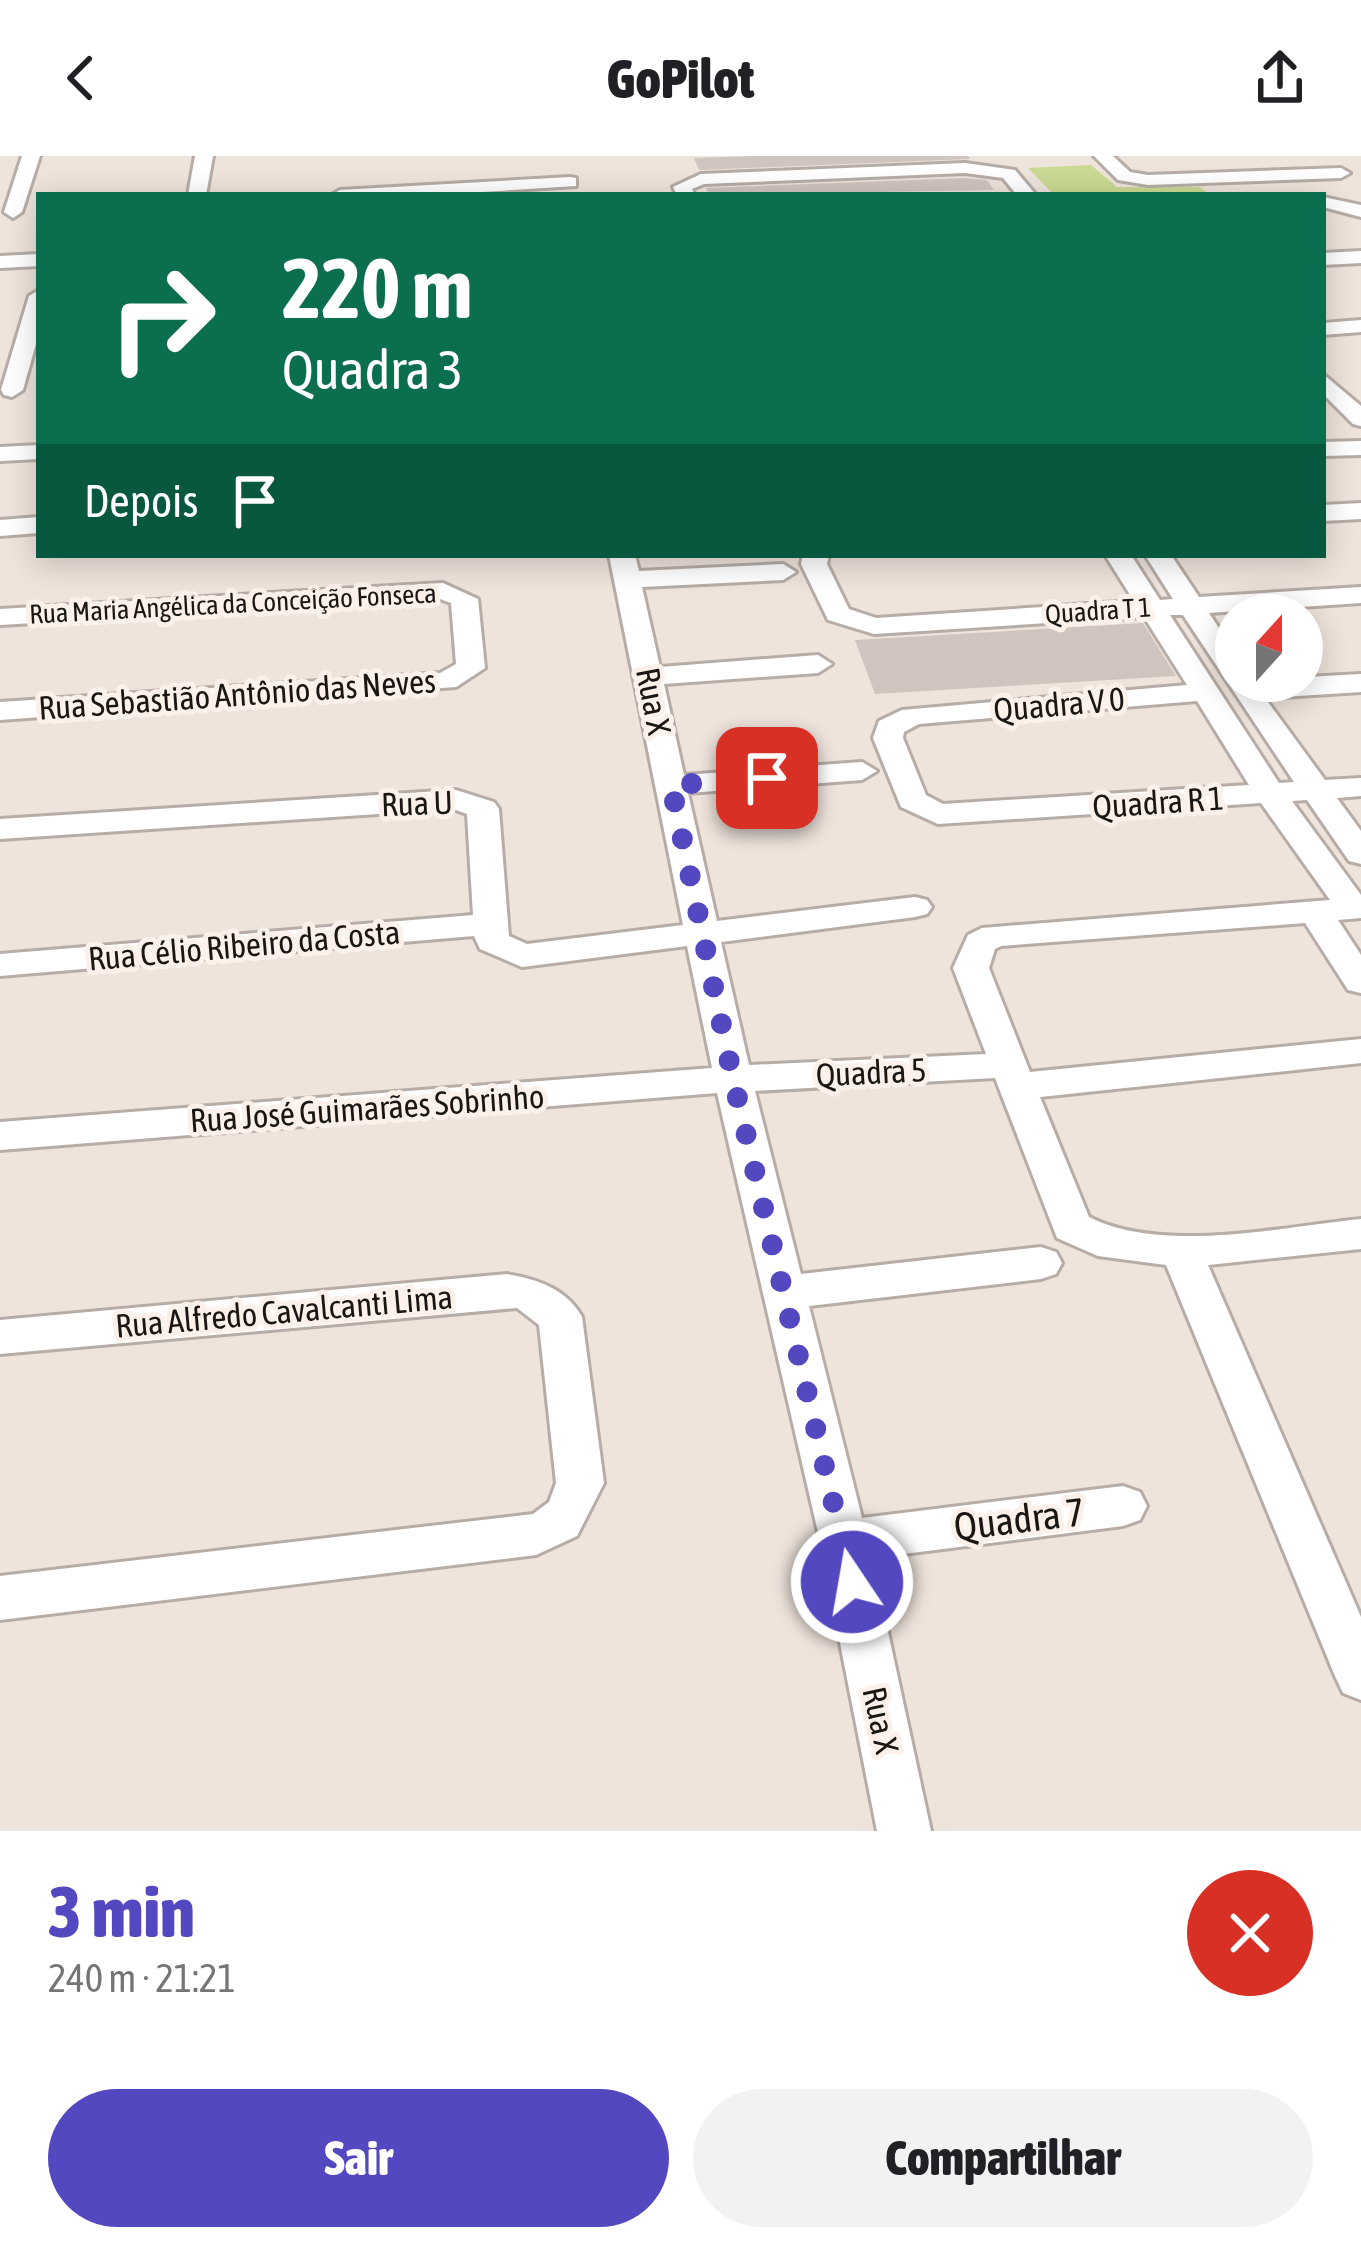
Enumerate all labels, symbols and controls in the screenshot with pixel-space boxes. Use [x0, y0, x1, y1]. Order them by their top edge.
icon: back [48, 45, 114, 111]
icon: share [1247, 45, 1313, 111]
text: GoPilot [607, 48, 754, 109]
icon: right [84, 240, 240, 396]
text: 220 m [282, 240, 472, 336]
text: Quadra 3 [282, 339, 463, 400]
icon: arrive [222, 468, 288, 534]
text: Depois [84, 475, 198, 527]
street label: Rua Maria Angélica da Conceição Fonseca [29, 577, 437, 630]
street label: Quadra T 1 [1044, 591, 1152, 630]
north arrow [1215, 594, 1323, 702]
map controls [1215, 594, 1323, 702]
street label: Rua Sebastião Antônio das Neves [37, 661, 437, 727]
street label: Rua X [629, 664, 679, 738]
street label: Quadra V 0 [992, 679, 1126, 729]
pin [716, 727, 818, 829]
icon: arrive [734, 745, 800, 811]
street label: Quadra R 1 [1091, 778, 1225, 826]
street label: Rua U [380, 783, 454, 823]
street label: Rua Célio Ribeiro da Costa [86, 912, 402, 978]
street label: Quadra 5 [815, 1050, 927, 1094]
street label: Rua José Guimarães Sobrinho [189, 1077, 545, 1139]
street label: Rua Alfredo Cavalcanti Lima [114, 1277, 454, 1345]
street label: Quadra 7 [951, 1489, 1087, 1549]
position arrow [789, 1519, 915, 1645]
street label: Rua X [855, 1683, 907, 1757]
text: 3 min [48, 1870, 195, 1952]
button: close [1187, 1870, 1313, 1996]
text: 240 m · 21:21 [48, 1956, 236, 2000]
button: Sair [48, 2089, 669, 2227]
button: Compartilhar [693, 2089, 1313, 2227]

